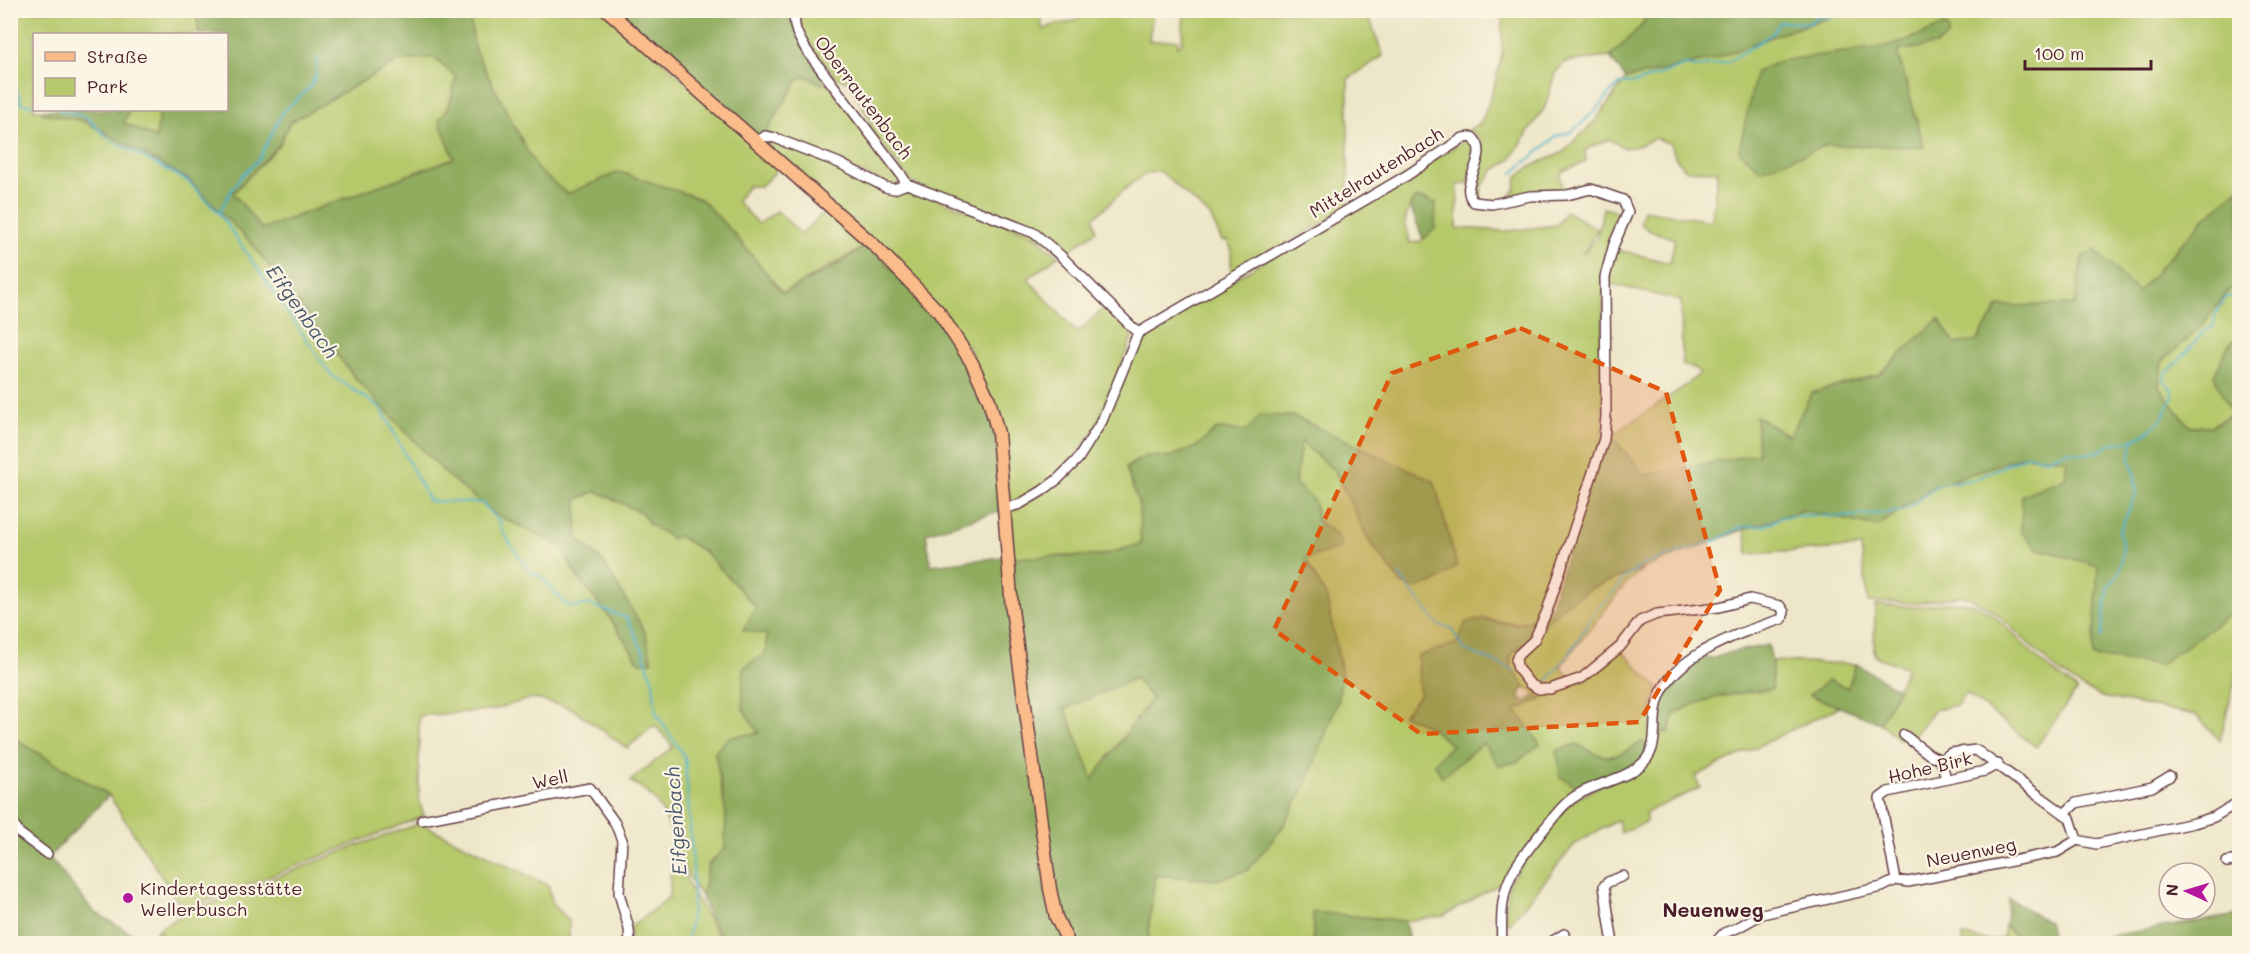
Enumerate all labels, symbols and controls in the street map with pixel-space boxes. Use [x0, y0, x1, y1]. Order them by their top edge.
street label: Oberrautenbach [810, 30, 918, 164]
legend [33, 33, 228, 111]
scale bar [2025, 33, 2151, 71]
text: 100 m [2034, 41, 2084, 65]
text: Straße [87, 44, 148, 68]
text: Park [87, 74, 128, 98]
street label: Mittelrautenbach [1304, 121, 1448, 223]
water label: Eifgenbach [261, 259, 345, 363]
street label: Hohe Birk [1885, 746, 1975, 788]
street label: Well [530, 764, 570, 794]
water label: Eifgenbach [658, 766, 692, 876]
street label: Neuenweg [1924, 832, 2018, 872]
north arrow [2157, 861, 2217, 921]
place label: Kindertagesstätte Wellerbusch [140, 876, 302, 921]
text: N [2161, 883, 2182, 897]
marker: Kindertagesstätte Wellerbusch [121, 891, 135, 905]
district label: Neuenweg [1662, 896, 1764, 922]

